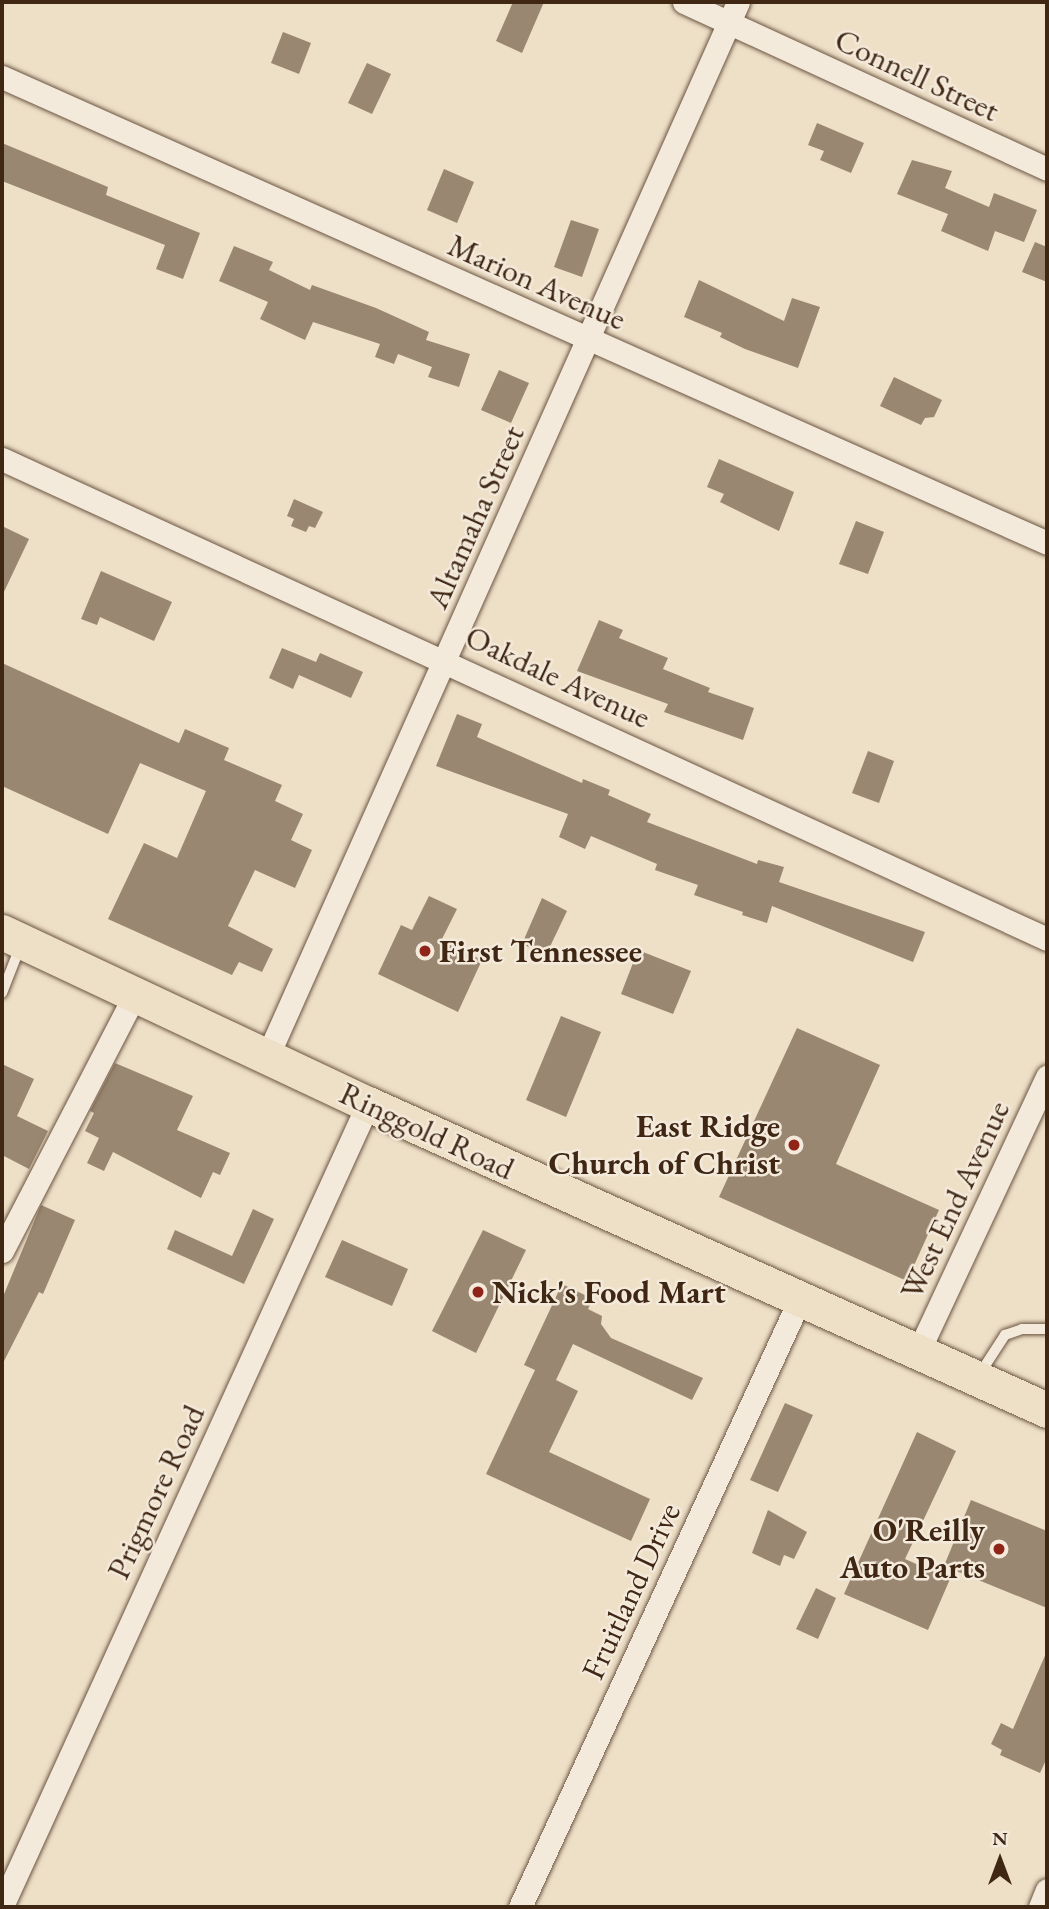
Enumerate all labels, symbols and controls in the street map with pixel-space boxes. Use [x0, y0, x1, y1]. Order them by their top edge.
street label: Connell Street [829, 20, 1005, 130]
street label: Marion Avenue [442, 226, 632, 338]
street label: Altamaha Street [418, 420, 532, 614]
street label: Oakdale Avenue [459, 617, 657, 737]
place label: First Tennessee [439, 932, 642, 970]
marker: First Tennessee [417, 943, 433, 959]
street label: Ringgold Road [334, 1074, 520, 1188]
street label: West End Avenue [892, 1095, 1018, 1305]
place label: East Ridge Church of Christ [549, 1108, 780, 1183]
marker: East Ridge Church of Christ [786, 1137, 802, 1153]
place label: Nick's Food Mart [492, 1273, 726, 1311]
marker: Nick's Food Mart [470, 1284, 486, 1300]
street label: Prigmore Road [99, 1399, 213, 1585]
street label: Fruitland Drive [573, 1497, 689, 1685]
place label: O'Reilly Auto Parts [840, 1512, 985, 1587]
marker: O'Reilly Auto Parts [991, 1541, 1007, 1557]
north arrow [965, 1825, 1035, 1895]
text: N [992, 1826, 1008, 1851]

